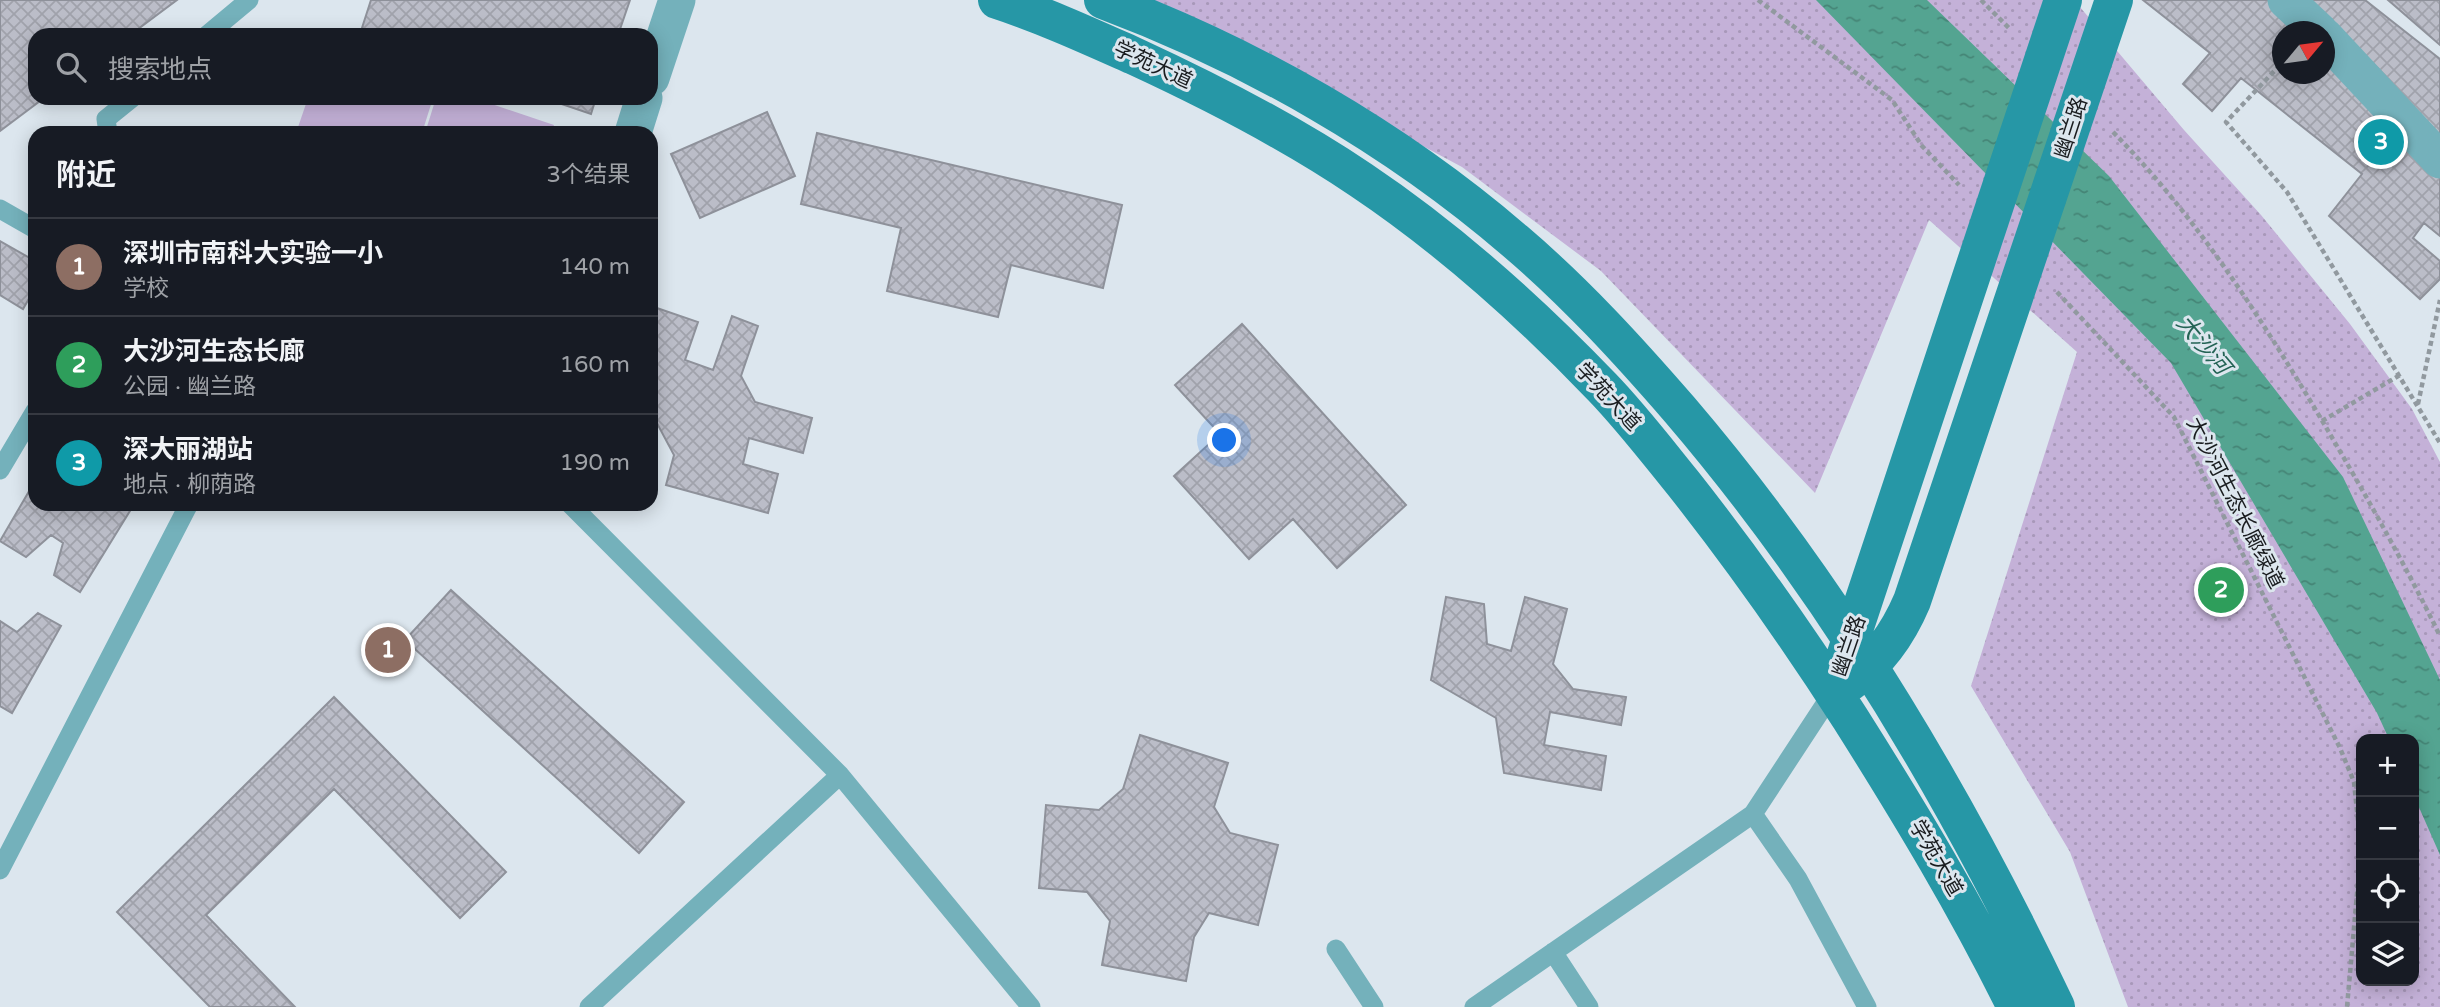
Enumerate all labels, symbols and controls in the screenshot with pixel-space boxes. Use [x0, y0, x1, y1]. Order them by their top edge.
north arrow [2272, 21, 2335, 84]
search box [28, 28, 658, 105]
street label: 学苑大道 [1110, 36, 1196, 94]
icon: search [52, 48, 90, 86]
text: 搜索地点 [108, 54, 212, 85]
street label: 幽兰路 [2049, 94, 2093, 162]
pin: 3 [2358, 116, 2404, 168]
text: 附近 [56, 157, 116, 194]
text: 3个结果 [547, 161, 630, 189]
text: 深圳市南科大实验一小 [123, 238, 383, 269]
text: 1 [72, 253, 86, 281]
text: 140 m [560, 253, 630, 281]
text: 学校 [123, 275, 169, 303]
water label: 大沙河 [2170, 310, 2238, 383]
text: 大沙河生态长廊 [123, 336, 305, 367]
text: 2 [72, 351, 86, 379]
text: 160 m [560, 351, 630, 379]
street label: 学苑大道 [1570, 358, 1646, 436]
text: 公园 · 幽兰路 [123, 373, 256, 401]
street label: 大沙河生态长廊绿道 [2181, 413, 2289, 593]
your location [1207, 423, 1241, 457]
text: 深大丽湖站 [123, 434, 253, 465]
text: 3 [72, 449, 86, 477]
text: 190 m [560, 449, 630, 477]
text: 地点 · 柳荫路 [123, 471, 256, 499]
pin: 2 [2198, 564, 2244, 616]
street label: 幽兰路 [1827, 612, 1871, 680]
pin: 1 [365, 624, 411, 676]
map controls [2356, 734, 2419, 986]
button: + [2356, 734, 2419, 797]
button: − [2356, 797, 2419, 860]
street label: 学苑大道 [1904, 815, 1968, 901]
button: locate [2356, 860, 2419, 923]
button: layers [2356, 923, 2419, 986]

